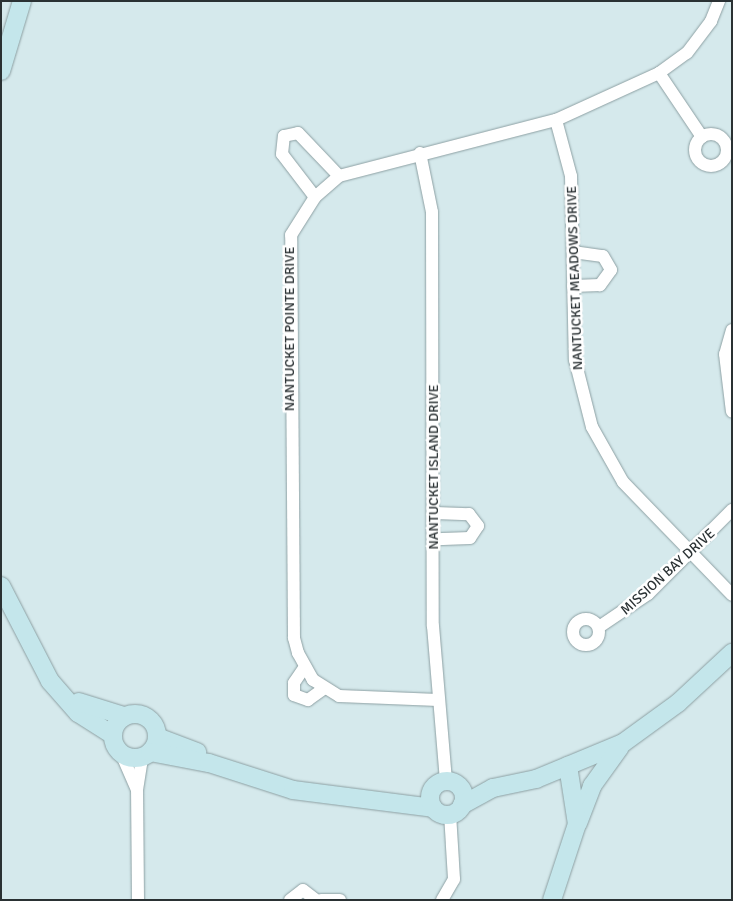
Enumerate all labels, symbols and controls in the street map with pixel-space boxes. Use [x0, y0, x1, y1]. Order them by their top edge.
street label: NANTUCKET MEADOWS DRIVE [563, 185, 587, 371]
street label: NANTUCKET POINTE DRIVE [282, 247, 298, 411]
street label: NANTUCKET ISLAND DRIVE [426, 384, 442, 550]
street label: MISSION BAY DRIVE [617, 525, 719, 619]

